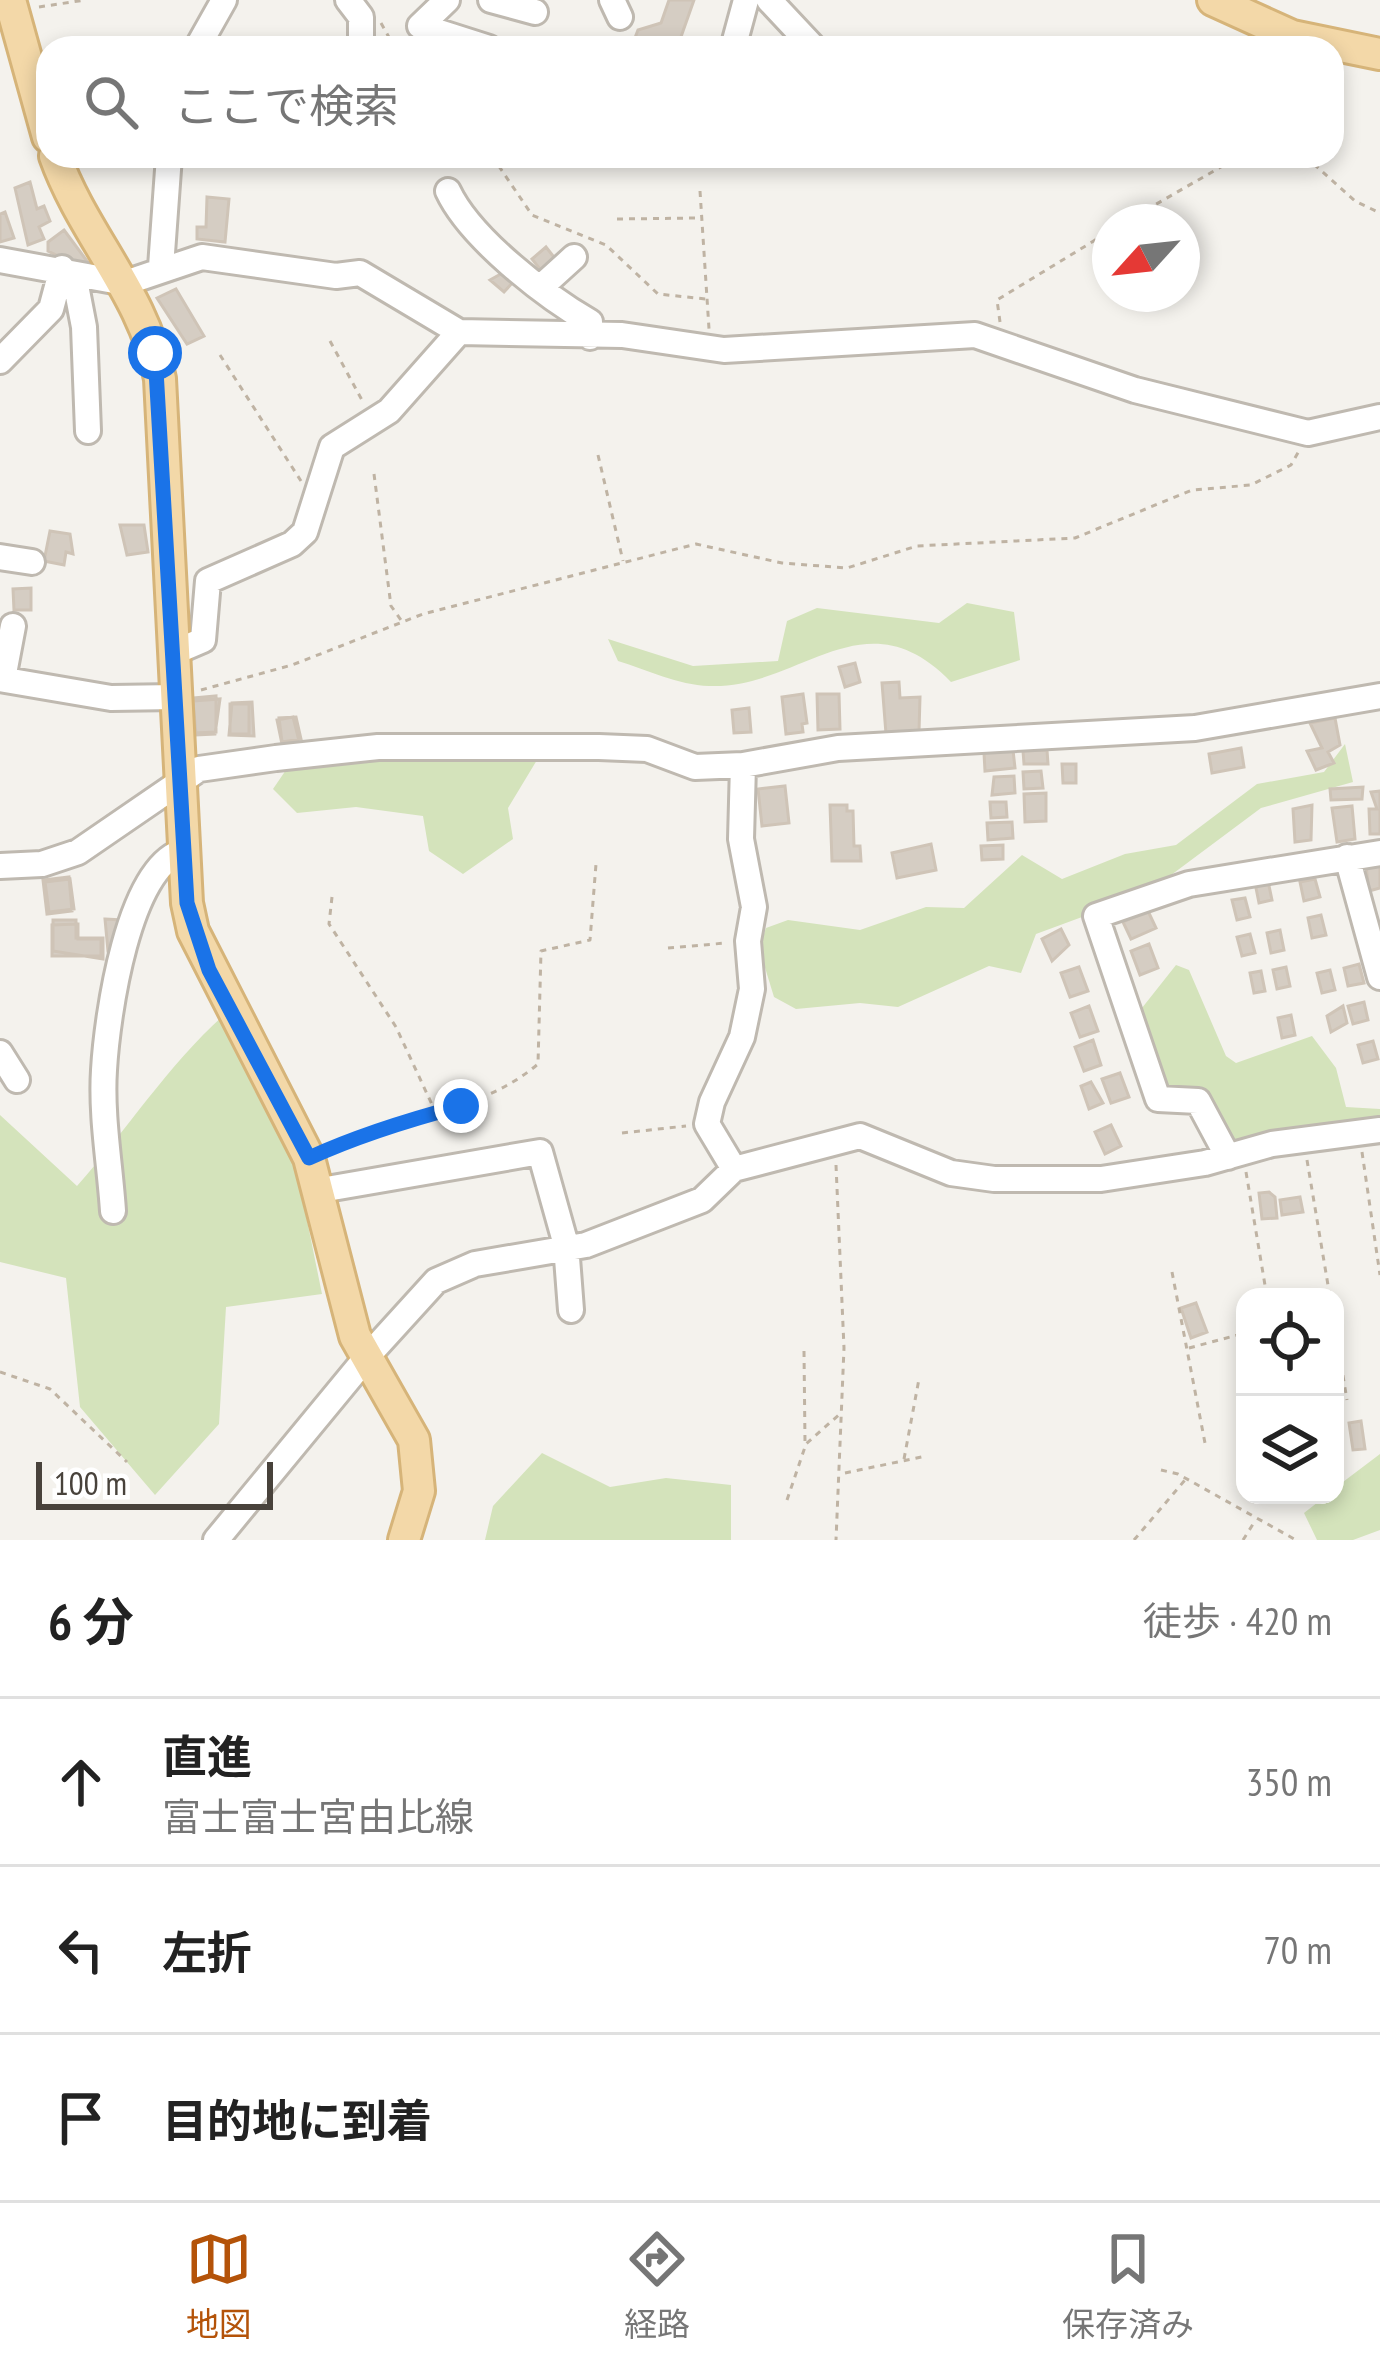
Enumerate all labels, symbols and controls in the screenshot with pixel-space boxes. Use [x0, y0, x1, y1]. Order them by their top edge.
search box [36, 36, 1344, 168]
icon: search [78, 69, 144, 135]
text: ここで検索 [174, 76, 399, 134]
north arrow [1092, 204, 1200, 312]
route start [128, 326, 182, 380]
route end [434, 1079, 488, 1133]
map controls [1236, 1288, 1344, 1504]
button: locate [1236, 1288, 1344, 1396]
button: layers [1236, 1396, 1344, 1504]
scale bar [36, 1456, 273, 1509]
text: 100 m [54, 1461, 127, 1504]
text: 6 分 [48, 1588, 134, 1654]
text: 徒歩 · 420 m [1143, 1595, 1332, 1646]
text: 直進 [162, 1727, 252, 1785]
icon: ahead [48, 1749, 114, 1815]
text: 350 m [1246, 1756, 1332, 1807]
text: 富士富士宮由比線 [162, 1791, 474, 1842]
icon: left [48, 1917, 114, 1983]
text: 左折 [162, 1923, 252, 1981]
text: 70 m [1263, 1924, 1332, 1975]
icon: arrive [48, 2085, 114, 2151]
text: 目的地に到着 [162, 2091, 432, 2149]
tab: 地図 [186, 2226, 252, 2346]
tab: 経路 [624, 2226, 690, 2346]
tab: 保存済み [1062, 2226, 1194, 2346]

